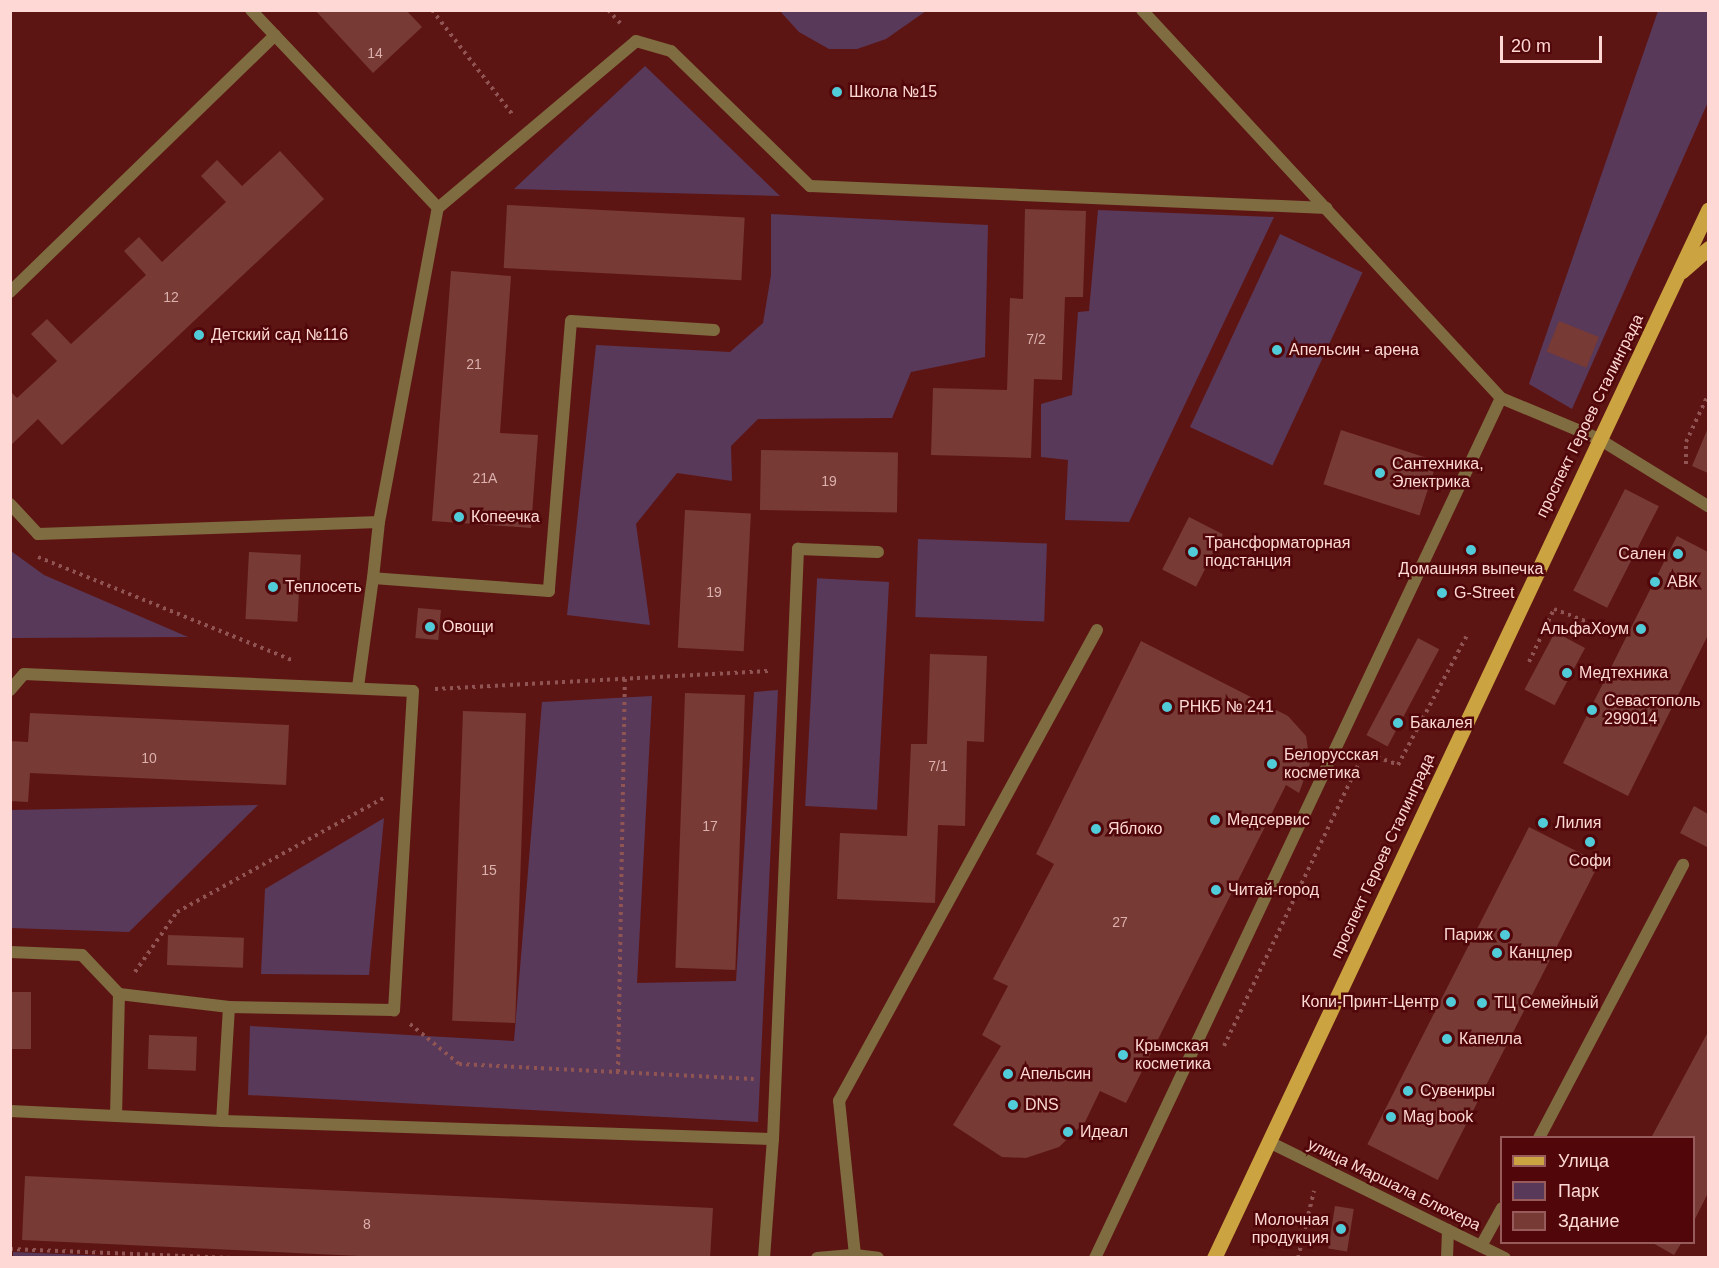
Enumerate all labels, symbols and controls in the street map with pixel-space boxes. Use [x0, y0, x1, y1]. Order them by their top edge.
scale bar [1503, 24, 1605, 62]
text: 20 m [1511, 36, 1551, 56]
house number: 14 [367, 45, 383, 61]
place label: Школа №15 [849, 82, 937, 102]
marker: Школа №15 [830, 85, 844, 99]
house number: 12 [163, 289, 179, 305]
street label: проспект Героев Сталинграда [1532, 311, 1648, 521]
place label: Детский сад №116 [211, 325, 348, 345]
marker: Детский сад №116 [192, 328, 206, 342]
house number: 7/2 [1026, 331, 1046, 347]
place label: Апельсин - арена [1289, 340, 1419, 360]
marker: Апельсин - арена [1270, 343, 1284, 357]
house number: 21 [466, 356, 482, 372]
place label: Сантехника, Электрика [1392, 454, 1484, 492]
marker: Сантехника, Электрика [1373, 466, 1387, 480]
house number: 21А [473, 470, 497, 486]
house number: 19 [821, 473, 837, 489]
place label: Копеечка [471, 507, 540, 527]
marker: Копеечка [452, 510, 466, 524]
place label: Трансформаторная подстанция [1205, 533, 1350, 571]
marker: Домашняя выпечка [1464, 543, 1478, 557]
place label: Сален [1618, 544, 1666, 564]
marker: Трансформаторная подстанция [1186, 545, 1200, 559]
marker: Сален [1671, 547, 1685, 561]
place label: Домашняя выпечка [1399, 559, 1543, 579]
place label: АВК [1667, 572, 1698, 592]
marker: АВК [1648, 575, 1662, 589]
place label: Теплосеть [285, 577, 362, 597]
marker: Теплосеть [266, 580, 280, 594]
place label: G-Street [1454, 583, 1514, 603]
house number: 19 [706, 584, 722, 600]
marker: G-Street [1435, 586, 1449, 600]
place label: Овощи [442, 617, 494, 637]
place label: АльфаХоум [1541, 619, 1629, 639]
marker: Овощи [423, 620, 437, 634]
marker: АльфаХоум [1634, 622, 1648, 636]
place label: Медтехника [1579, 663, 1668, 683]
marker: Медтехника [1560, 666, 1574, 680]
place label: Севастополь 299014 [1604, 691, 1701, 729]
place label: РНКБ № 241 [1179, 697, 1274, 717]
marker: РНКБ № 241 [1160, 700, 1174, 714]
marker: Севастополь 299014 [1585, 703, 1599, 717]
place label: Бакалея [1410, 713, 1473, 733]
marker: Бакалея [1391, 716, 1405, 730]
place label: Белорусская косметика [1284, 745, 1379, 783]
house number: 10 [141, 750, 157, 766]
street label: проспект Героев Сталинграда [1327, 751, 1439, 961]
marker: Белорусская косметика [1265, 757, 1279, 771]
house number: 7/1 [928, 758, 948, 774]
place label: Медсервис [1227, 810, 1310, 830]
marker: Медсервис [1208, 813, 1222, 827]
place label: Лилия [1555, 813, 1601, 833]
marker: Лилия [1536, 816, 1550, 830]
house number: 17 [702, 818, 718, 834]
place label: Яблоко [1108, 819, 1162, 839]
marker: Яблоко [1089, 822, 1103, 836]
marker: Софи [1583, 835, 1597, 849]
place label: Софи [1569, 851, 1611, 871]
house number: 15 [481, 862, 497, 878]
place label: Читай-город [1228, 880, 1319, 900]
marker: Читай-город [1209, 883, 1223, 897]
house number: 27 [1112, 914, 1128, 930]
place label: Париж [1444, 925, 1493, 945]
marker: Париж [1498, 928, 1512, 942]
place label: Канцлер [1509, 943, 1572, 963]
marker: Канцлер [1490, 946, 1504, 960]
place label: Копи-Принт-Центр [1301, 992, 1439, 1012]
place label: ТЦ Семейный [1494, 993, 1599, 1013]
marker: Копи-Принт-Центр [1444, 995, 1458, 1009]
marker: ТЦ Семейный [1475, 996, 1489, 1010]
place label: Капелла [1459, 1029, 1522, 1049]
marker: Капелла [1440, 1032, 1454, 1046]
place label: Крымская косметика [1135, 1036, 1211, 1074]
marker: Крымская косметика [1116, 1048, 1130, 1062]
place label: Апельсин [1020, 1064, 1091, 1084]
marker: Апельсин [1001, 1067, 1015, 1081]
place label: Сувениры [1420, 1081, 1495, 1101]
marker: Сувениры [1401, 1084, 1415, 1098]
place label: DNS [1025, 1095, 1059, 1115]
marker: DNS [1006, 1098, 1020, 1112]
place label: Mag book [1403, 1107, 1473, 1127]
marker: Mag book [1384, 1110, 1398, 1124]
place label: Идеал [1080, 1122, 1128, 1142]
marker: Идеал [1061, 1125, 1075, 1139]
street label: улица Маршала Блюхера [1304, 1135, 1484, 1235]
legend [1500, 1136, 1695, 1244]
text: Улица [1558, 1151, 1609, 1171]
text: Парк [1558, 1181, 1599, 1201]
place label: Молочная продукция [1252, 1210, 1329, 1248]
text: Здание [1558, 1211, 1619, 1231]
house number: 8 [363, 1216, 371, 1232]
marker: Молочная продукция [1334, 1222, 1348, 1236]

